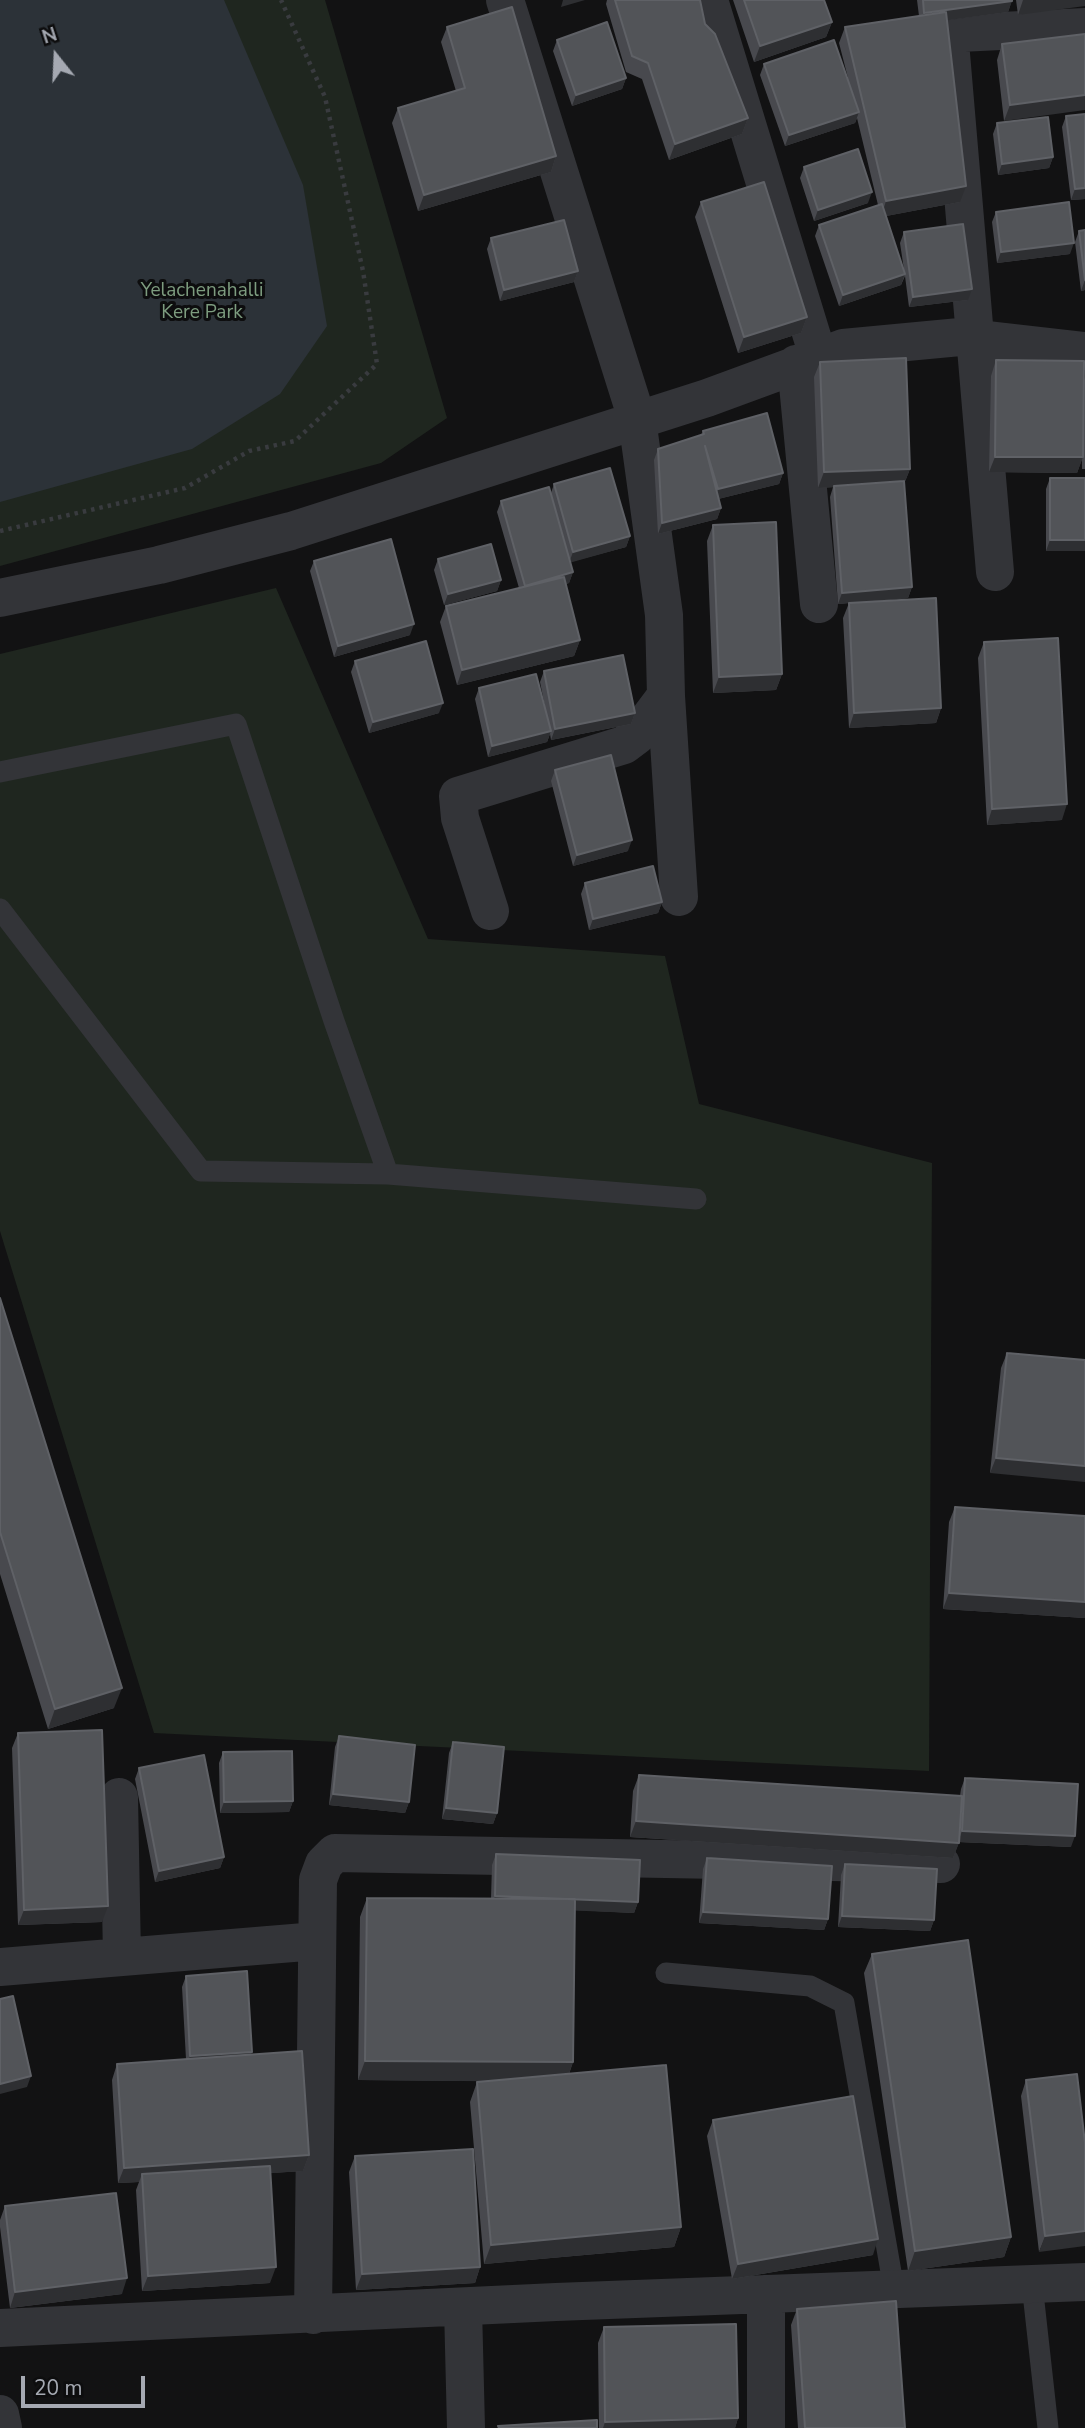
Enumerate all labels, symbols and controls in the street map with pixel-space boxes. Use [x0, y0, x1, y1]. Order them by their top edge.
north arrow [21, 21, 91, 91]
text: N [39, 21, 60, 51]
park label: Yelachenahalli Kere Park [141, 280, 263, 324]
scale bar [24, 2362, 149, 2406]
text: 20 m [34, 2374, 83, 2402]

